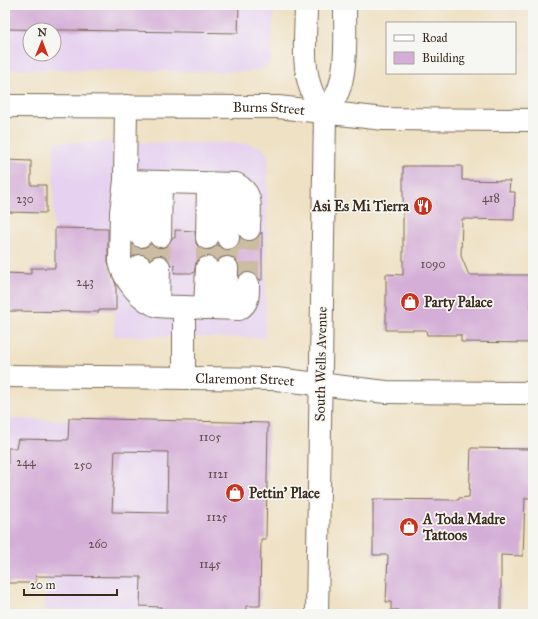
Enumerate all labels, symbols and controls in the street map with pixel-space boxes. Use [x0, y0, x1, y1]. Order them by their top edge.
north arrow [22, 22, 62, 62]
legend [386, 22, 516, 74]
text: N [37, 26, 48, 39]
text: Road [422, 31, 448, 45]
text: Building [422, 51, 465, 66]
street label: Burns Street [233, 98, 306, 119]
house number: 418 [482, 191, 500, 205]
house number: 230 [16, 192, 34, 206]
restaurant icon: Asi Es Mi Tierra [412, 195, 434, 217]
place label: Asi Es Mi Tierra [312, 198, 410, 215]
house number: 1090 [420, 257, 446, 271]
house number: 243 [76, 275, 94, 289]
shop icon: Party Palace [399, 291, 421, 313]
place label: Party Palace [424, 294, 493, 312]
street label: South Wells Avenue [312, 306, 331, 421]
street label: Claremont Street [195, 370, 296, 390]
house number: 1105 [199, 430, 221, 444]
house number: 244 [16, 455, 36, 469]
house number: 250 [74, 458, 92, 472]
house number: 1121 [208, 467, 228, 481]
shop icon: Pettin' Place [224, 482, 246, 504]
place label: Pettin' Place [249, 485, 320, 502]
house number: 1125 [207, 510, 228, 524]
place label: A Toda Madre Tattoos [422, 511, 506, 544]
shop icon: A Toda Madre Tattoos [398, 516, 420, 538]
house number: 260 [88, 537, 108, 551]
house number: 1145 [199, 557, 221, 571]
scale bar [24, 571, 117, 597]
text: 20 m [30, 578, 56, 592]

